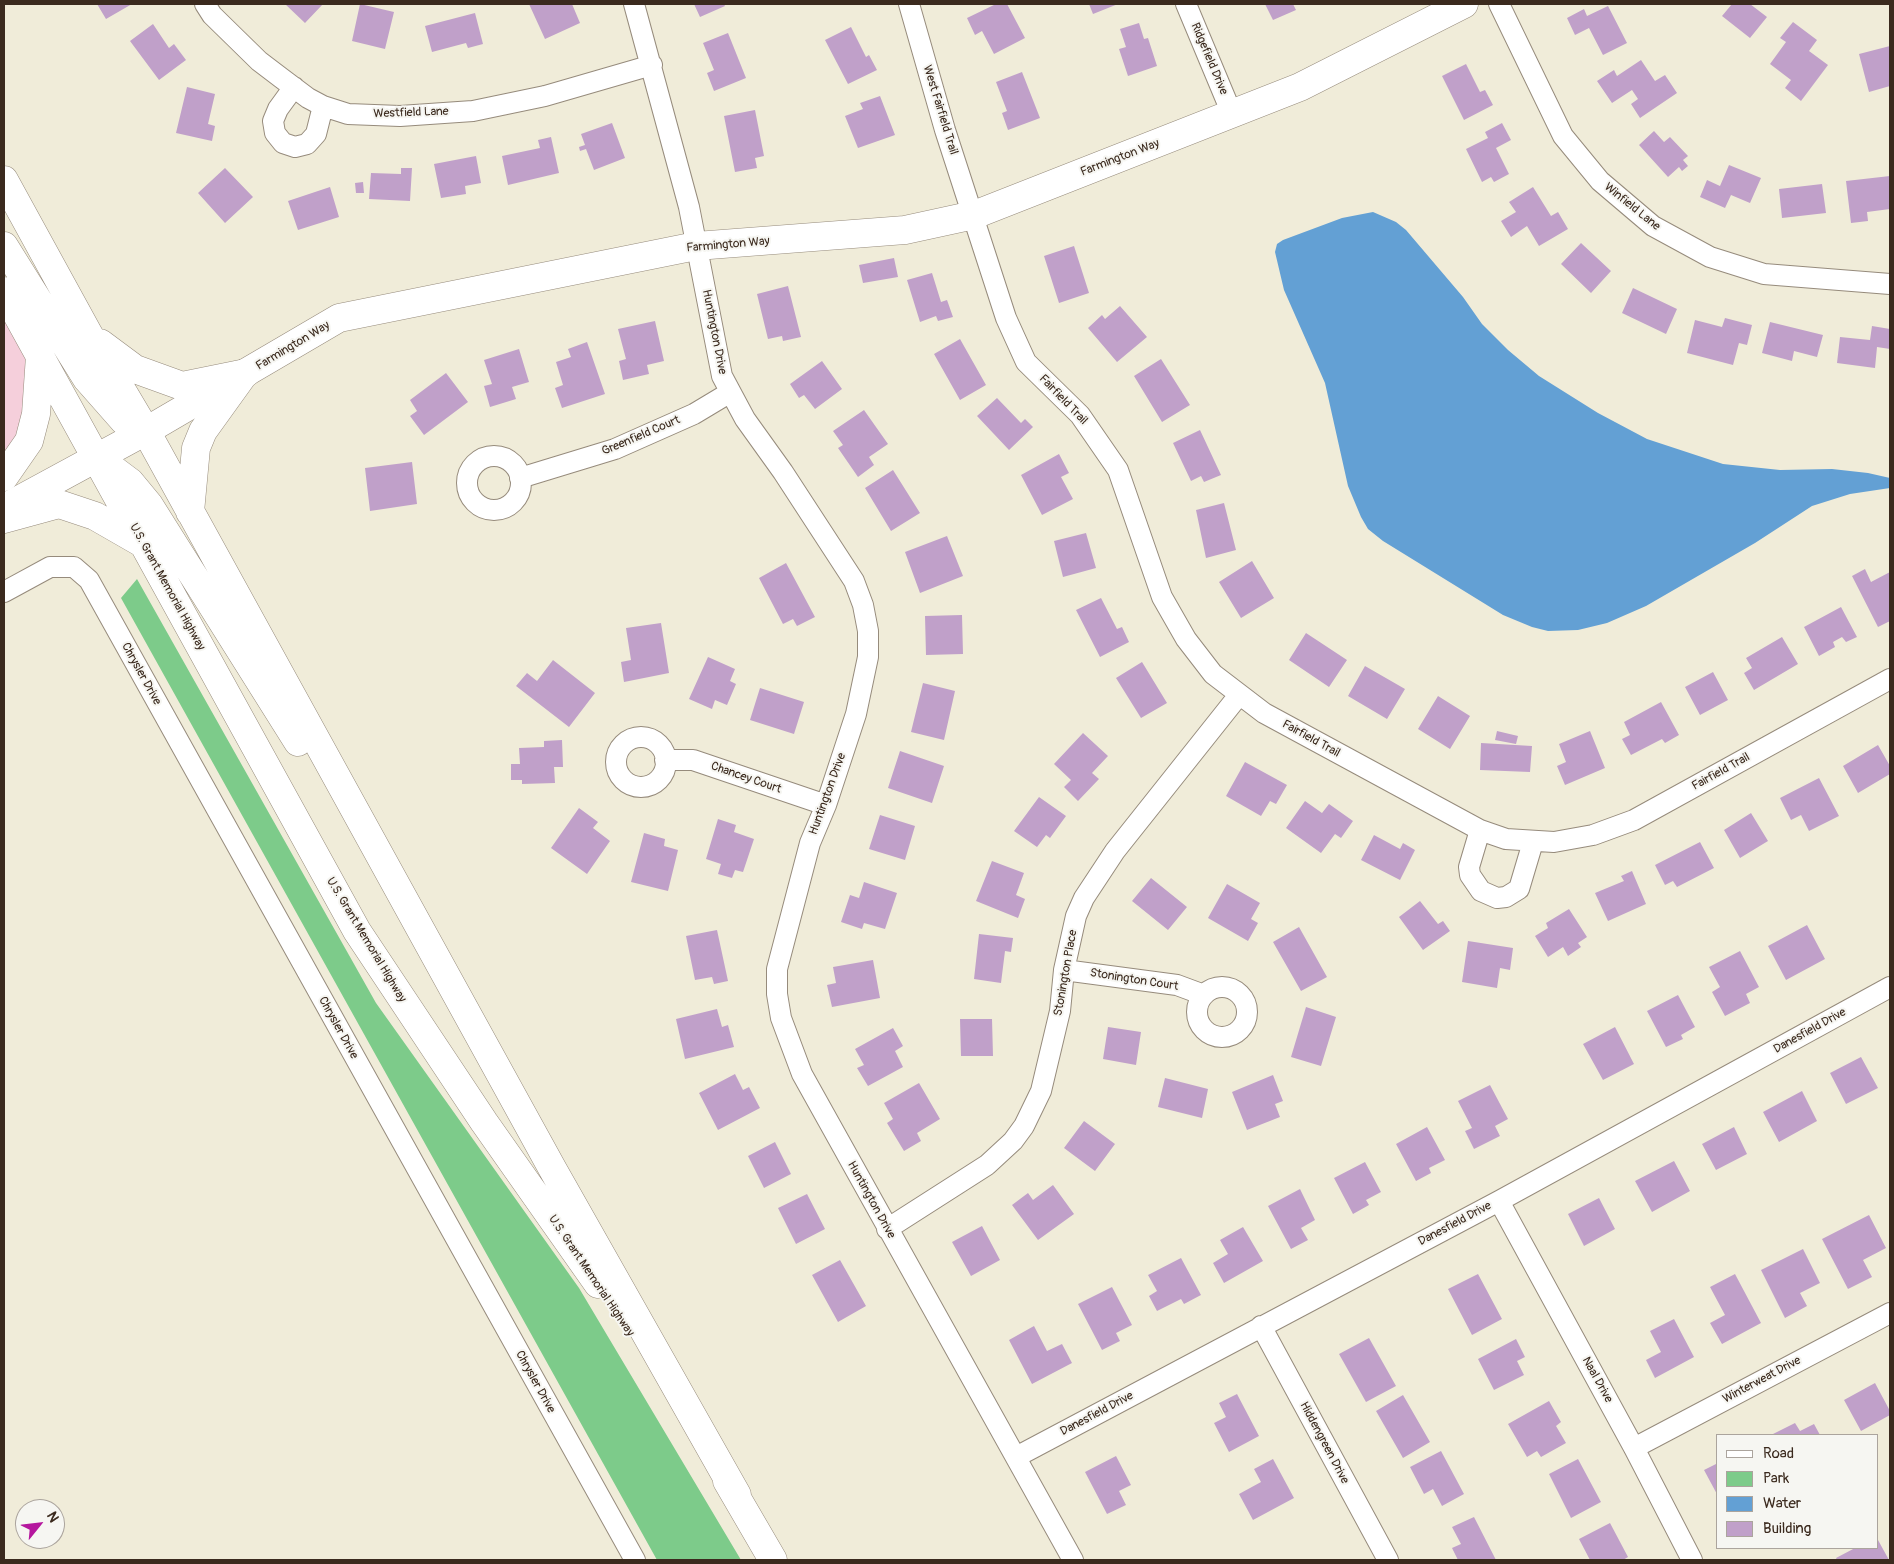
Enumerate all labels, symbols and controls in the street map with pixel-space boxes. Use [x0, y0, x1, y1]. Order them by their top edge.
street label: Ridgefield Drive [1187, 21, 1231, 97]
street label: West Fairfield Trail [920, 63, 960, 157]
street label: Westfield Lane [373, 104, 449, 122]
street label: Farmington Way [1079, 136, 1161, 180]
street label: Winfield Lane [1601, 180, 1663, 234]
street label: Farmington Way [686, 234, 770, 256]
street label: Huntington Drive [699, 288, 729, 376]
street label: Farmington Way [254, 318, 332, 374]
street label: Fairfield Trail [1036, 372, 1090, 428]
street label: Greenfield Court [600, 413, 682, 459]
street label: U.S. Grant Memorial Highway [126, 521, 208, 653]
street label: Chrysler Drive [118, 640, 164, 708]
street label: Fairfield Trail [1280, 717, 1342, 761]
street label: Fairfield Trail [1690, 750, 1752, 794]
street label: Huntington Drive [806, 751, 850, 837]
street label: Chancey Court [709, 759, 783, 797]
street label: U.S. Grant Memorial Highway [323, 875, 409, 1005]
street label: Stonington Place [1051, 929, 1081, 1017]
street label: Stonington Court [1089, 966, 1179, 994]
street label: Chrysler Drive [315, 994, 361, 1062]
street label: Danesfield Drive [1771, 1005, 1849, 1057]
street label: Huntington Drive [844, 1159, 898, 1241]
street label: Danesfield Drive [1416, 1199, 1494, 1249]
street label: U.S. Grant Memorial Highway [545, 1213, 637, 1339]
street label: Chrysler Drive [512, 1348, 558, 1416]
street label: Winterweat Drive [1721, 1353, 1803, 1407]
street label: Naal Drive [1578, 1354, 1616, 1406]
street label: Danesfield Drive [1058, 1389, 1136, 1439]
street label: Hiddengreen Drive [1296, 1400, 1352, 1486]
legend [1716, 1434, 1879, 1549]
text: Road [1763, 1444, 1794, 1463]
text: Park [1763, 1469, 1789, 1488]
text: Water [1763, 1494, 1801, 1513]
north arrow [15, 1499, 65, 1549]
text: N [43, 1509, 62, 1525]
text: Building [1763, 1519, 1811, 1538]

